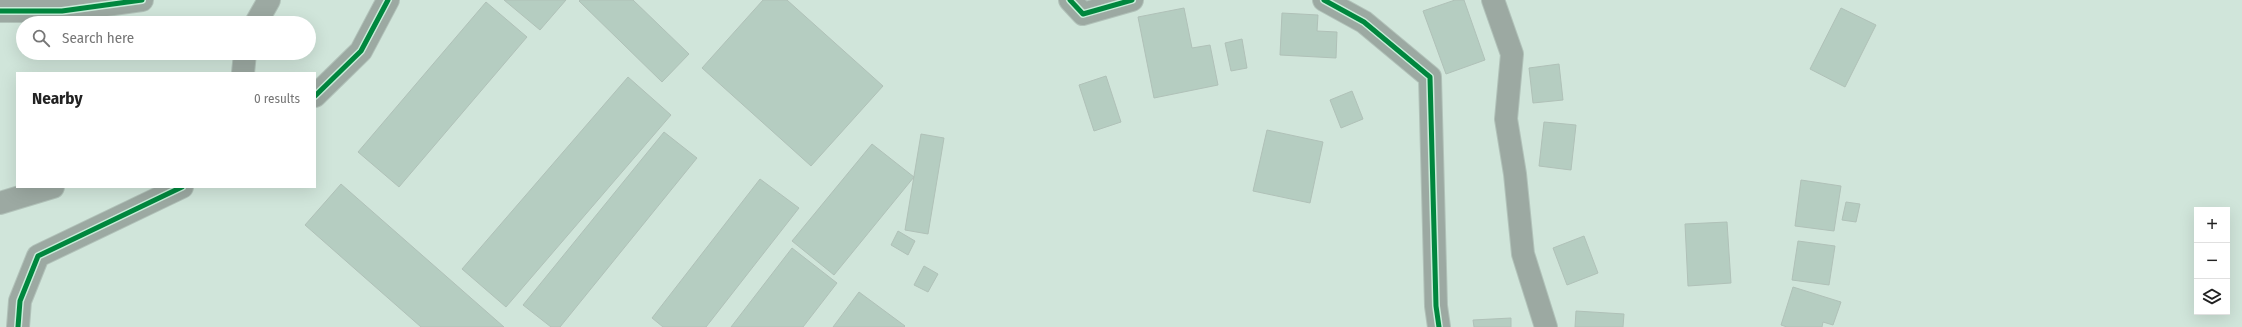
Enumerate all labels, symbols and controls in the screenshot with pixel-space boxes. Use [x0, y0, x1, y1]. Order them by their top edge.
search box [16, 16, 316, 60]
icon: search [30, 27, 52, 49]
text: Search here [62, 29, 134, 47]
text: Nearby [32, 88, 83, 109]
text: 0 results [254, 91, 300, 106]
map controls [2194, 207, 2230, 315]
button: + [2194, 207, 2230, 243]
button: − [2194, 243, 2230, 279]
button: layers [2194, 279, 2230, 315]

